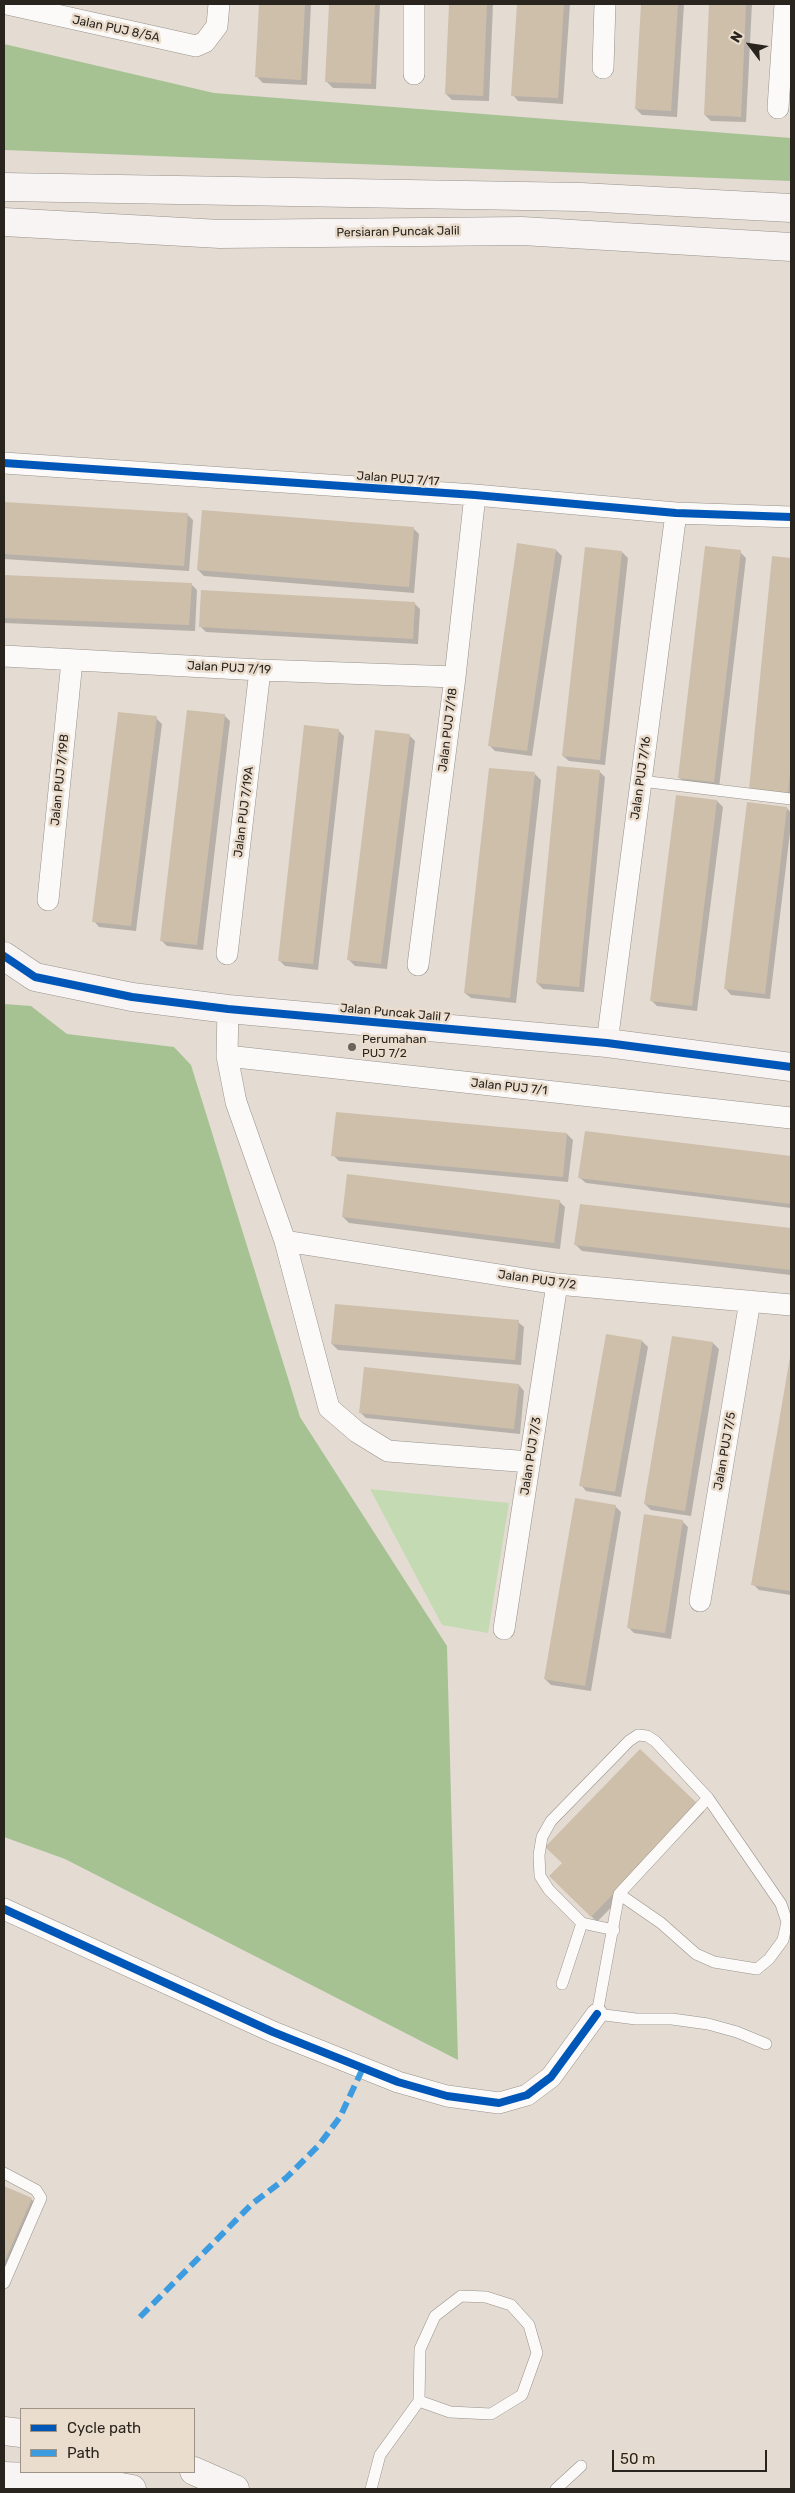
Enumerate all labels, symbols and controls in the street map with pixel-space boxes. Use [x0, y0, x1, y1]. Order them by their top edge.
street label: Jalan PUJ 8/5A [71, 13, 161, 45]
north arrow [725, 20, 775, 70]
text: N [727, 28, 747, 46]
street label: Persiaran Puncak Jalil [336, 224, 460, 240]
street label: Jalan PUJ 7/17 [356, 469, 440, 489]
street label: Jalan PUJ 7/19 [187, 659, 271, 677]
street label: Jalan PUJ 7/18 [436, 687, 460, 773]
street label: Jalan PUJ 7/19B [48, 734, 72, 826]
street label: Jalan PUJ 7/16 [628, 735, 654, 821]
street label: Jalan PUJ 7/19A [231, 766, 257, 858]
street label: Jalan Puncak Jalil 7 [339, 1001, 451, 1025]
place label: Perumahan PUJ 7/2 [362, 1033, 427, 1061]
marker: Perumahan PUJ 7/2 [346, 1041, 358, 1053]
street label: Jalan PUJ 7/1 [470, 1076, 548, 1098]
street label: Jalan PUJ 7/2 [497, 1267, 577, 1293]
street label: Jalan PUJ 7/5 [711, 1411, 739, 1491]
street label: Jalan PUJ 7/3 [518, 1416, 544, 1496]
legend [20, 2408, 195, 2473]
text: Cycle path [67, 2419, 141, 2437]
scale bar [615, 2440, 770, 2472]
text: Path [67, 2444, 100, 2462]
text: 50 m [620, 2450, 655, 2468]

